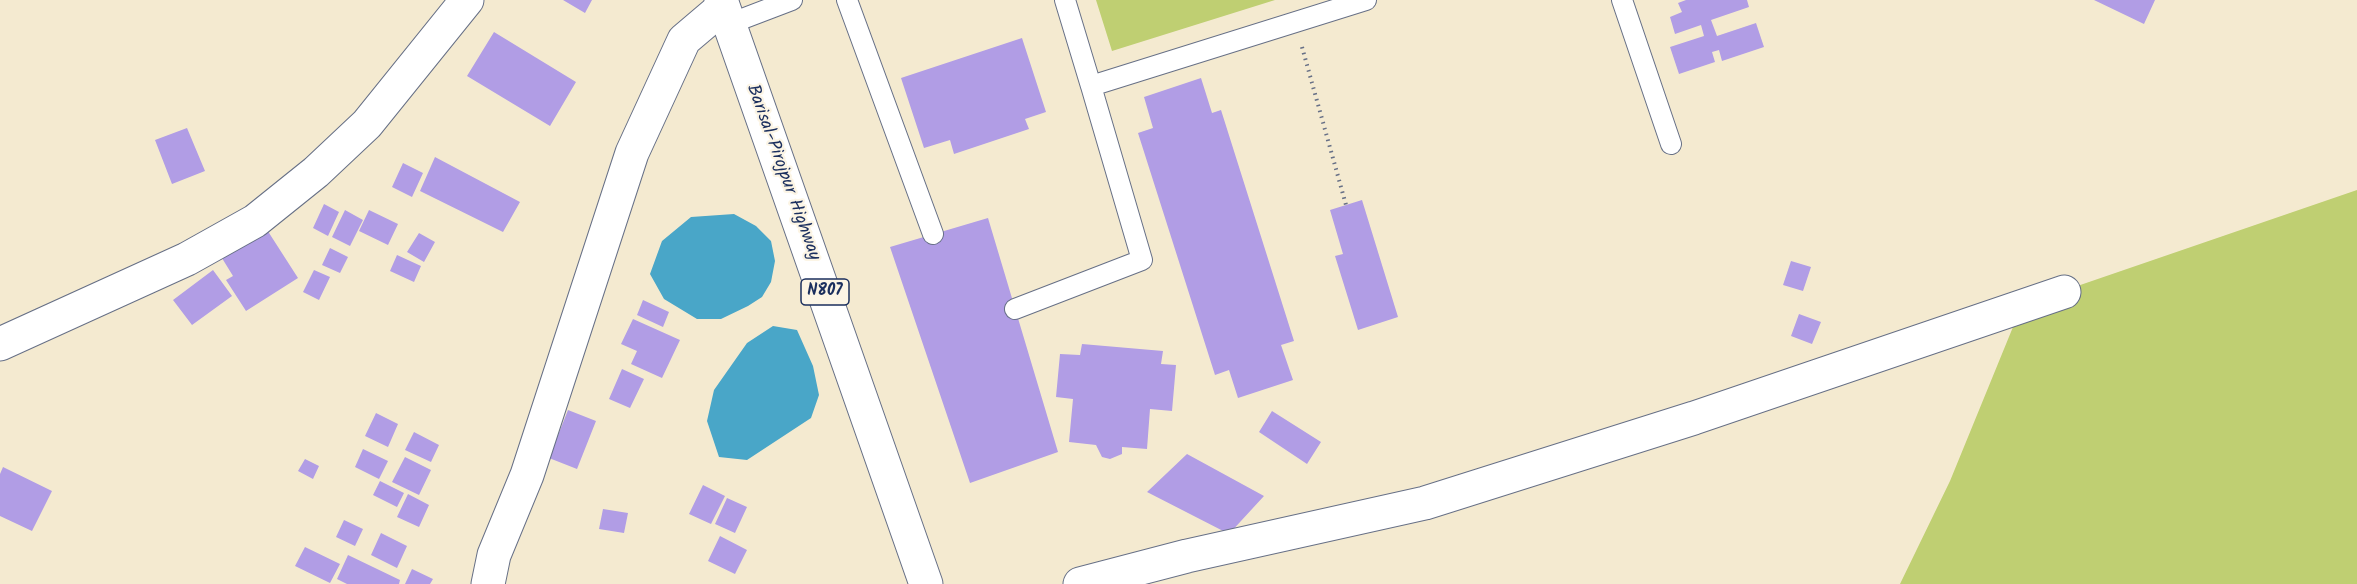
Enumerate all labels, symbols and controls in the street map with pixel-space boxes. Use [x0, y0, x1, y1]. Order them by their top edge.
street label: Barisal-Pirojpur Highway [740, 82, 824, 264]
road number: N807 [801, 279, 849, 305]

